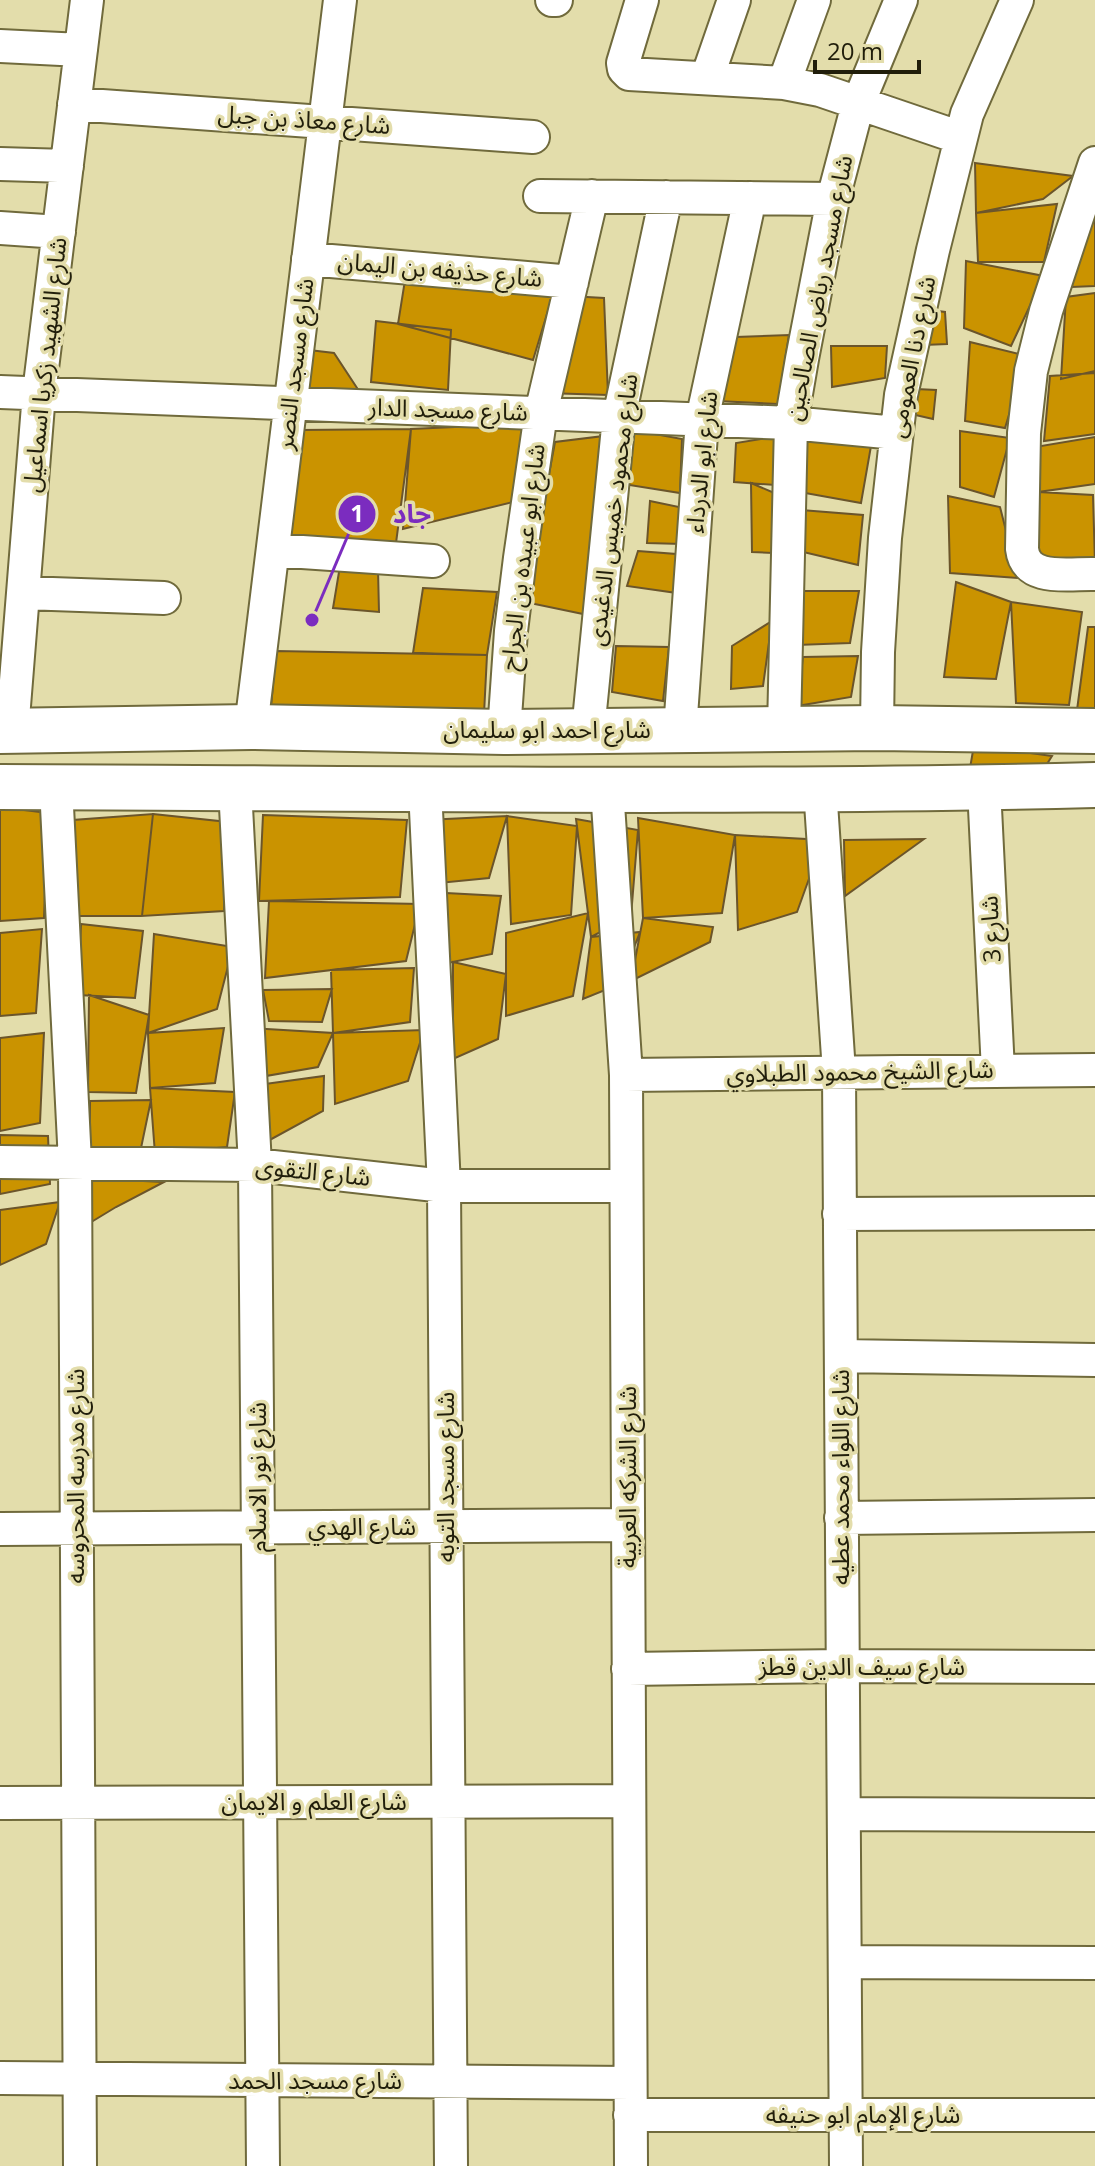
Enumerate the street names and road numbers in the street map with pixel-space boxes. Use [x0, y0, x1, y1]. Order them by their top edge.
street label: شارع معاذ بن جبل [217, 96, 391, 143]
street label: شارع مسجد رياض الصالحين [776, 152, 861, 424]
street label: شارع الشهيد زكريا اسماعيل [14, 236, 75, 494]
street label: شارع حذيفه بن اليمان [336, 243, 544, 296]
street label: شارع دنا العمومى [879, 273, 944, 441]
street label: شارع مسجد النصر [266, 276, 322, 453]
street label: شارع محمود خميس الدغيدى [578, 372, 647, 648]
street label: شارع مسجد الدار [367, 389, 528, 430]
street label: شارع ابو الدرداء [677, 389, 726, 535]
street label: شارع ابو عبيده بن الجراح [491, 442, 554, 672]
street label: شارع احمد ابو سليمان [443, 712, 651, 747]
street label: شارع 3 [971, 895, 1010, 963]
street label: شارع الشيخ محمود الطبلاوي [726, 1052, 994, 1093]
street label: شارع التقوى [254, 1148, 372, 1195]
street label: شارع مدرسه المحروسه [58, 1368, 93, 1584]
street label: شارع اللواء محمد عطيه [823, 1369, 858, 1585]
street label: شارع الشركه العربية [610, 1386, 645, 1568]
street label: شارع مسجد التوبه [428, 1392, 463, 1562]
street label: شارع نور الاسلام [240, 1402, 276, 1552]
street label: شارع الهدي [308, 1509, 416, 1546]
street label: شارع سيف الدين قطز [758, 1649, 965, 1684]
street label: شارع العلم و الايمان [221, 1784, 407, 1819]
street label: شارع مسجد الحمد [228, 2063, 402, 2098]
street label: شارع الإمام ابو حنيفه [766, 2097, 960, 2133]

